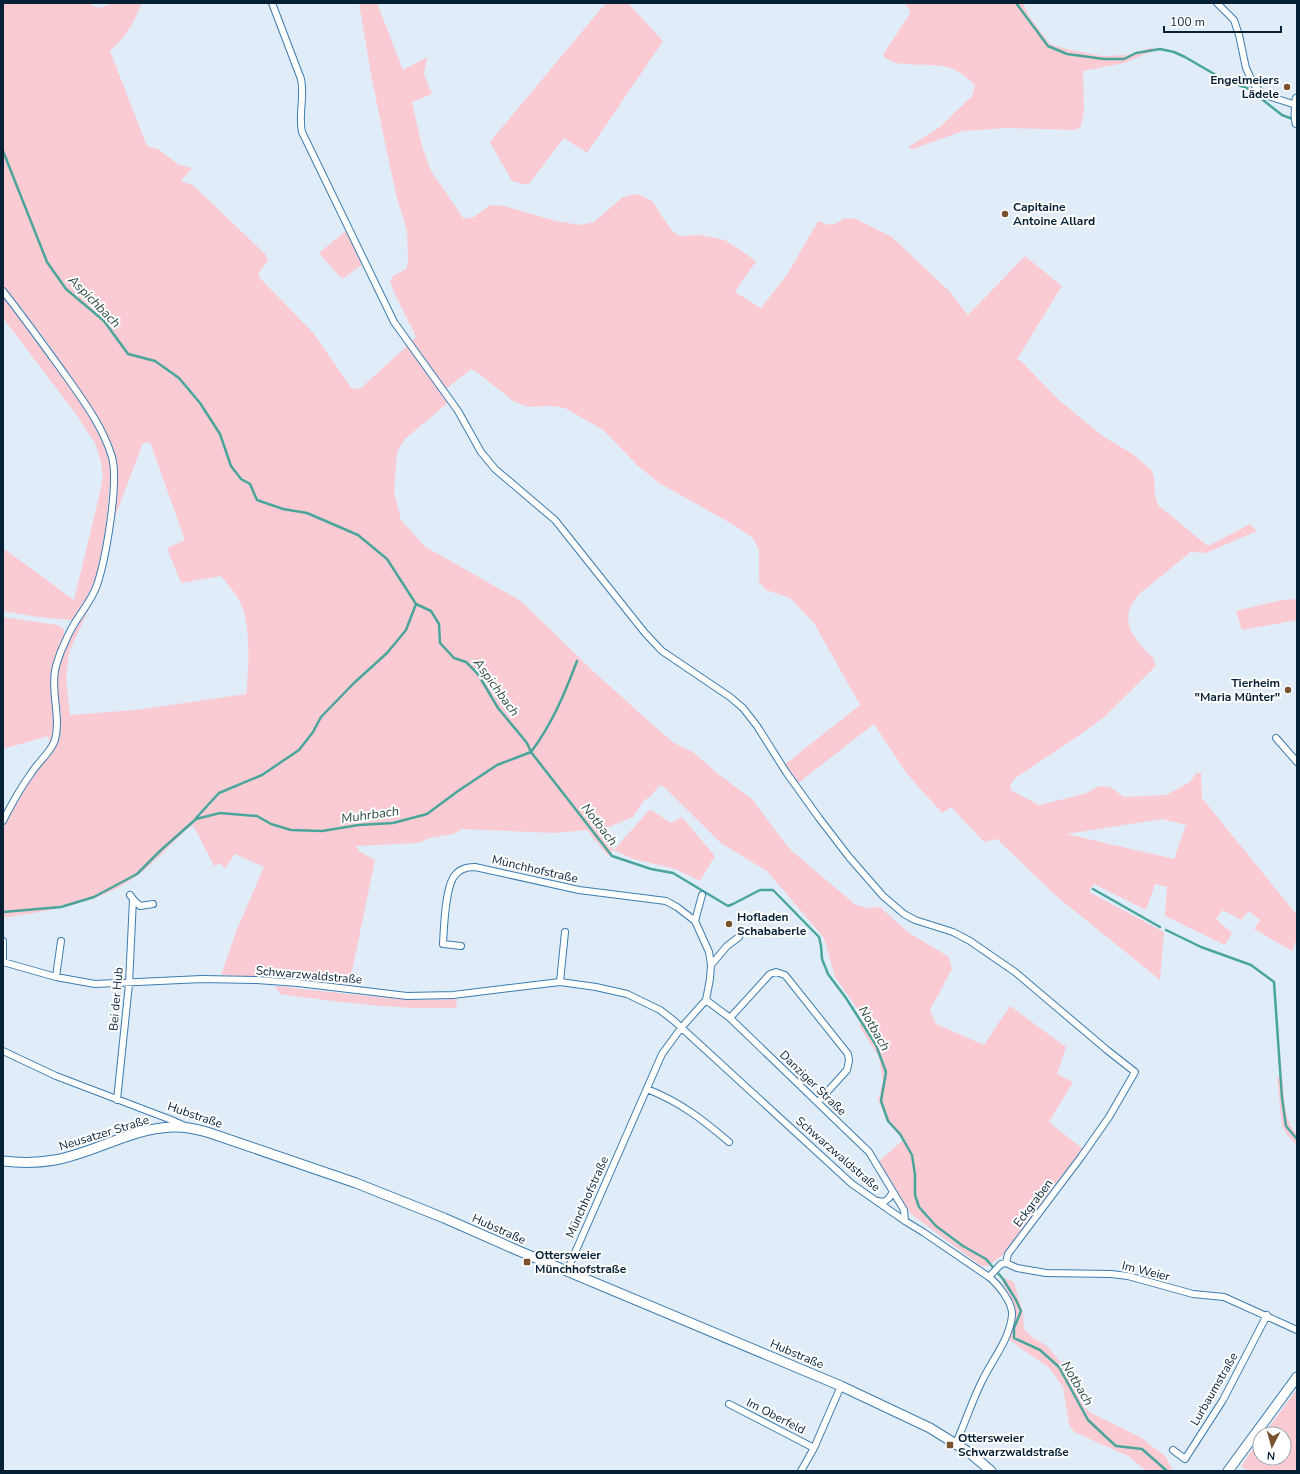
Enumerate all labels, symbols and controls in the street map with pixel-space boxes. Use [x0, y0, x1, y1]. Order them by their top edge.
scale bar [1164, 8, 1281, 34]
text: 100 m [1170, 14, 1205, 30]
place label: Engelmeiers Lädele [1210, 72, 1279, 102]
marker: Engelmeiers Lädele [1282, 82, 1292, 92]
place label: Capitaine Antoine Allard [1013, 199, 1095, 229]
marker: Capitaine Antoine Allard [1000, 209, 1010, 219]
water label: Aspichbach [63, 271, 125, 332]
water label: Aspichbach [468, 654, 523, 720]
place label: Tierheim "Maria Münter" [1195, 675, 1280, 705]
marker: Tierheim "Maria Münter" [1283, 685, 1293, 695]
water label: Notbach [577, 800, 621, 850]
water label: Muhrbach [340, 802, 400, 828]
street label: Münchhofstraße [490, 851, 580, 887]
place label: Hofladen Schababerle [737, 909, 807, 939]
marker: Hofladen Schababerle [724, 919, 734, 929]
street label: Schwarzwaldstraße [255, 962, 363, 988]
street label: Bei der Hub [105, 966, 127, 1032]
water label: Notbach [854, 1003, 894, 1054]
street label: Danziger Straße [776, 1047, 850, 1119]
street label: Hubstraße [165, 1098, 225, 1132]
street label: Neusatzer Straße [57, 1112, 151, 1154]
street label: Schwarzwaldstraße [792, 1113, 884, 1195]
street label: Münchhofstraße [562, 1154, 612, 1240]
street label: Eckgraben [1010, 1176, 1056, 1230]
street label: Hubstraße [470, 1210, 528, 1248]
place label: Ottersweier Münchhofstraße [535, 1247, 627, 1277]
marker: Ottersweier Münchhofstraße [522, 1257, 532, 1267]
street label: Im Weier [1120, 1257, 1172, 1285]
street label: Hubstraße [768, 1335, 826, 1373]
street label: Lurbaumstraße [1187, 1349, 1241, 1429]
water label: Notbach [1057, 1358, 1098, 1409]
street label: Im Oberfeld [744, 1394, 808, 1438]
north arrow [1252, 1426, 1292, 1466]
place label: Ottersweier Schwarzwaldstraße [958, 1430, 1069, 1460]
marker: Ottersweier Schwarzwaldstraße [945, 1440, 955, 1450]
text: N [1266, 1448, 1276, 1463]

